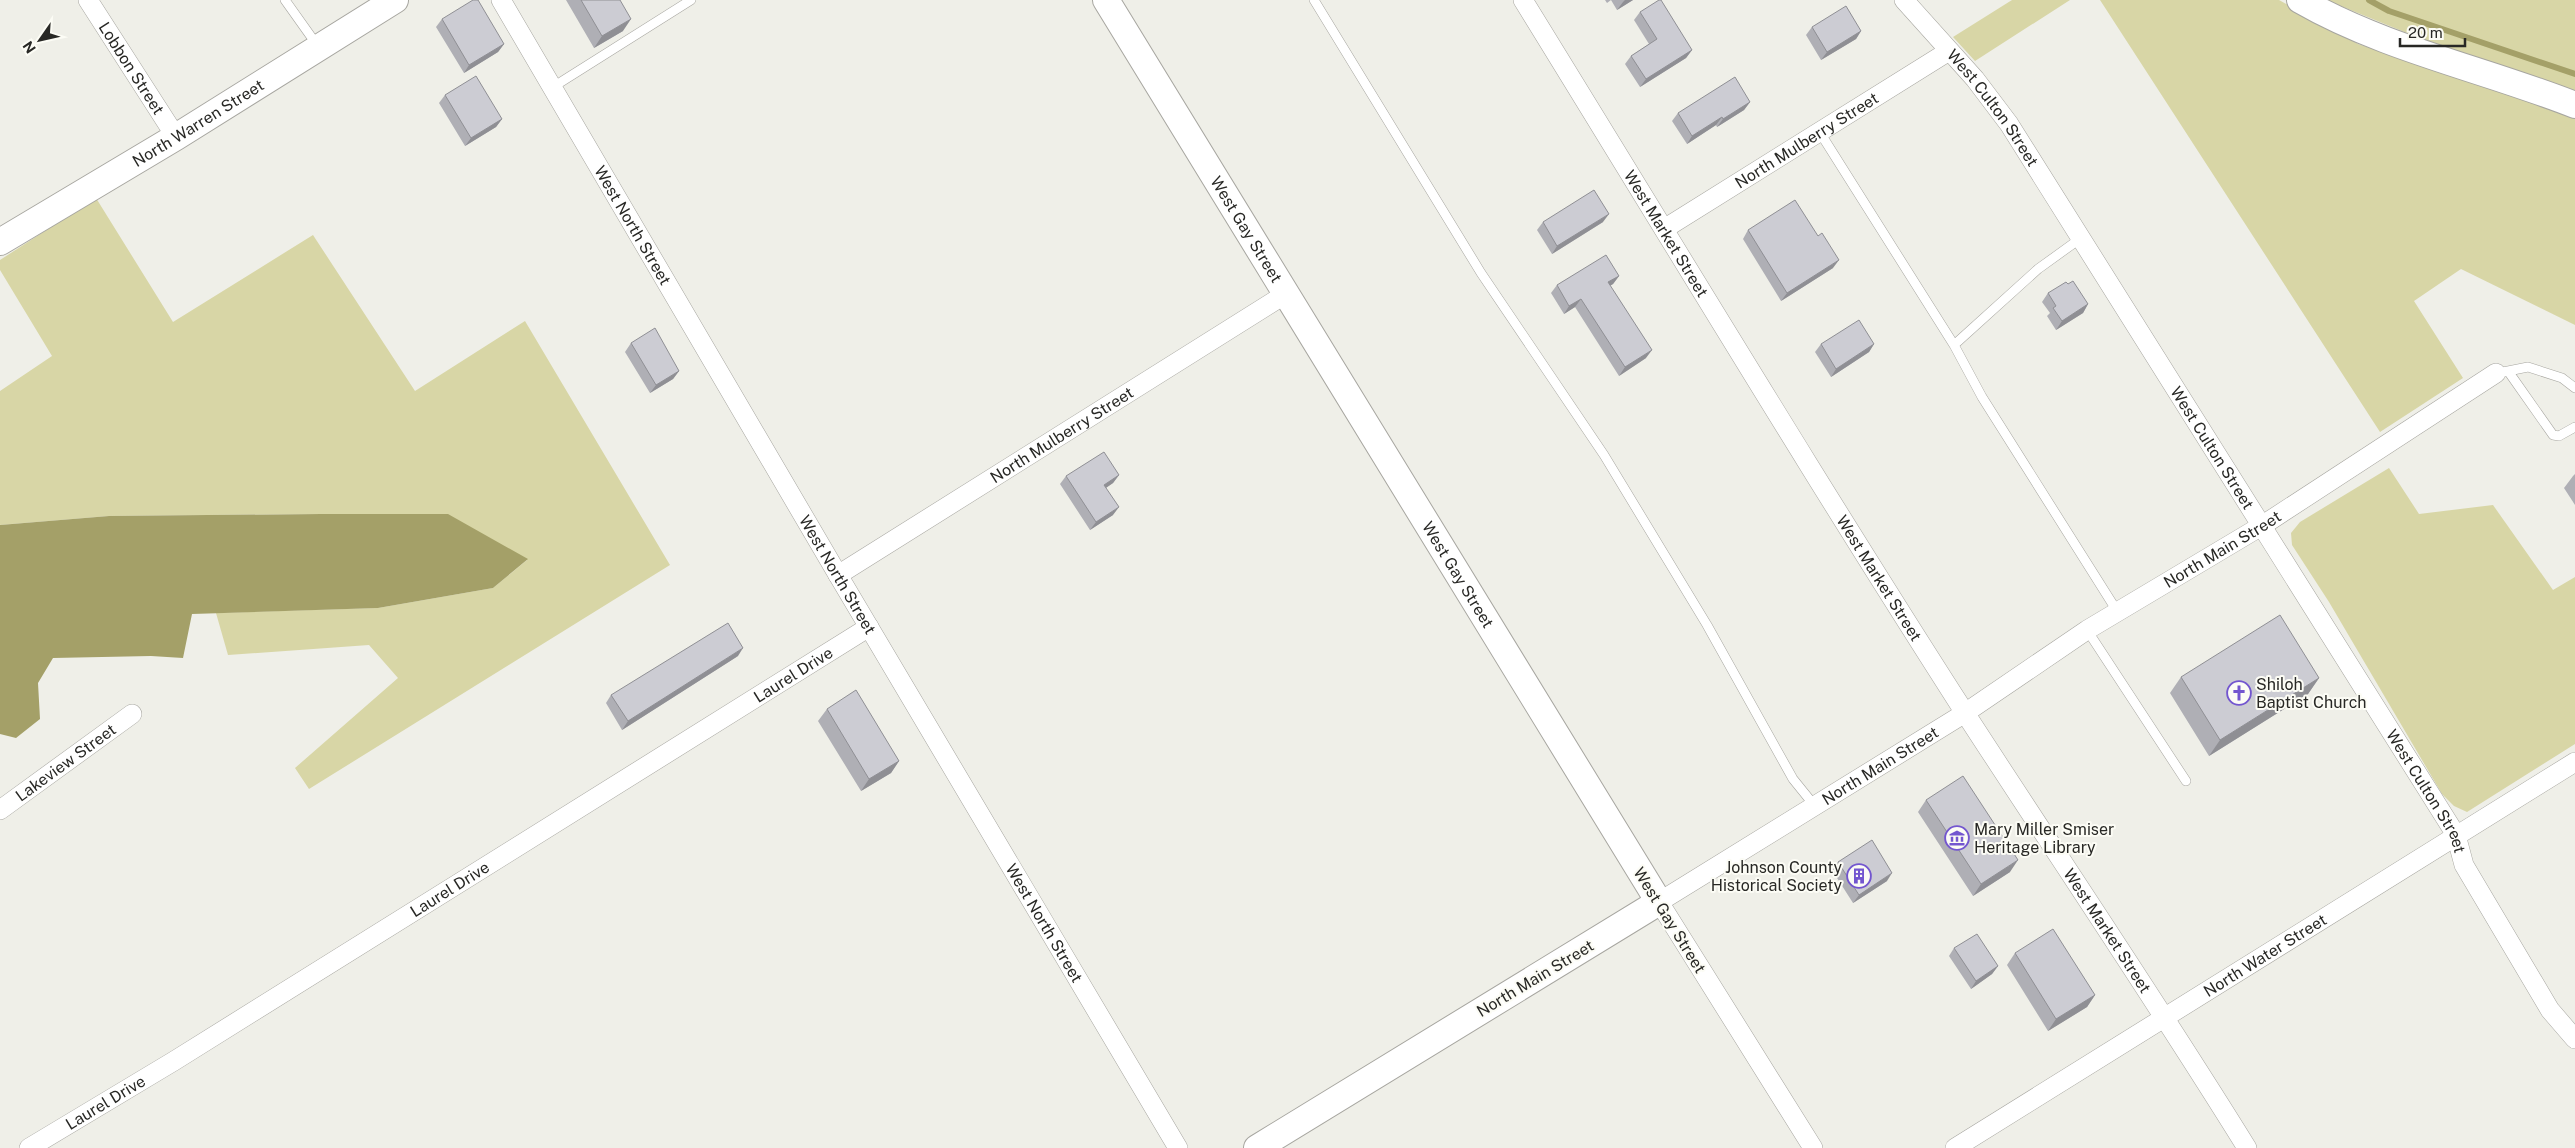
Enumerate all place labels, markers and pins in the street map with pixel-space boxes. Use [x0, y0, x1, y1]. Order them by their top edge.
place label: Shiloh Baptist Church [2256, 675, 2367, 712]
church icon: Shiloh Baptist Church [2226, 680, 2252, 706]
place label: Mary Miller Smiser Heritage Library [1974, 820, 2114, 857]
museum icon: Mary Miller Smiser Heritage Library [1944, 825, 1970, 851]
place label: Johnson County Historical Society [1711, 858, 1842, 895]
building icon: Johnson County Historical Society [1846, 863, 1872, 889]

